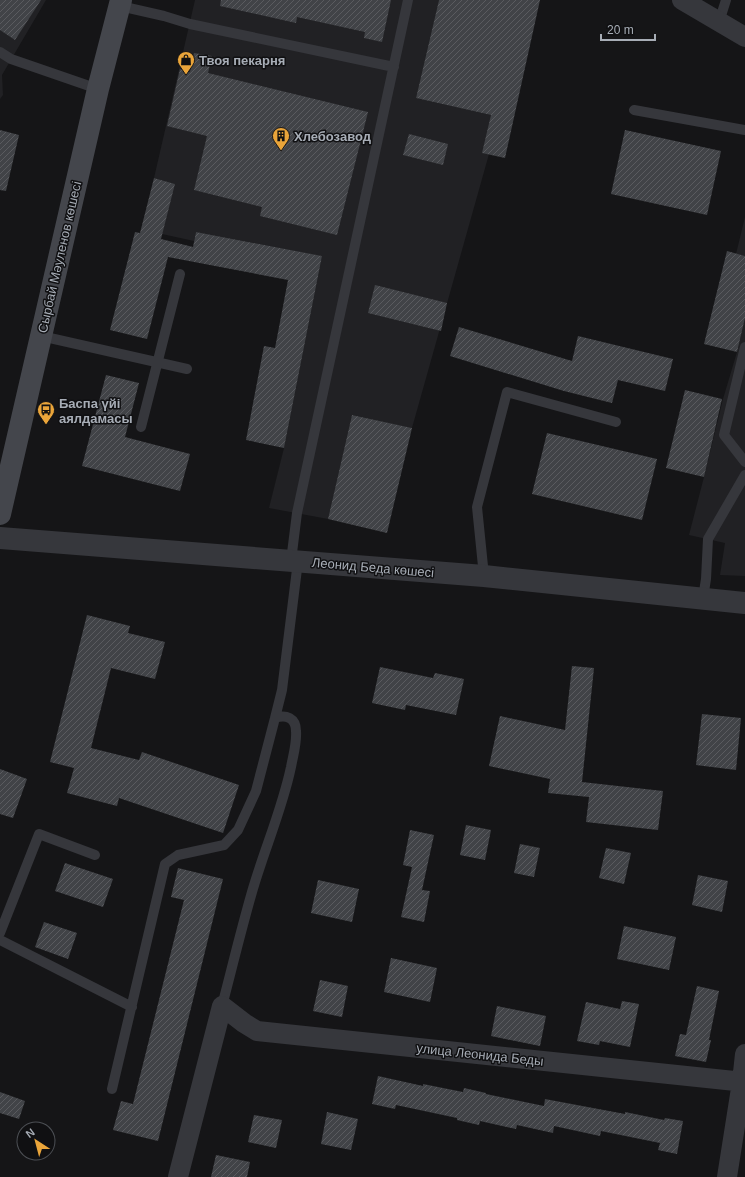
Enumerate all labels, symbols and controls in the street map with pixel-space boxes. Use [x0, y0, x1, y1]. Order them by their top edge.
scale bar [601, 16, 655, 42]
text: 20 m [607, 23, 634, 37]
shop icon: Твоя пекарня [176, 50, 196, 75]
place label: Твоя пекарня [199, 53, 285, 68]
building icon: Хлебозавод [271, 126, 291, 151]
place label: Хлебозавод [294, 129, 372, 144]
street label: Сырбай Мәуленов көшесі [35, 180, 84, 334]
place label: Баспа үйі аялдамасы [59, 396, 133, 426]
bus stop icon: Баспа үйі аялдамасы [36, 400, 56, 425]
street label: Леонид Беда көшесі [311, 555, 435, 580]
street label: улица Леонида Беды [416, 1040, 544, 1069]
north arrow [16, 1121, 56, 1161]
text: N [23, 1126, 37, 1140]

